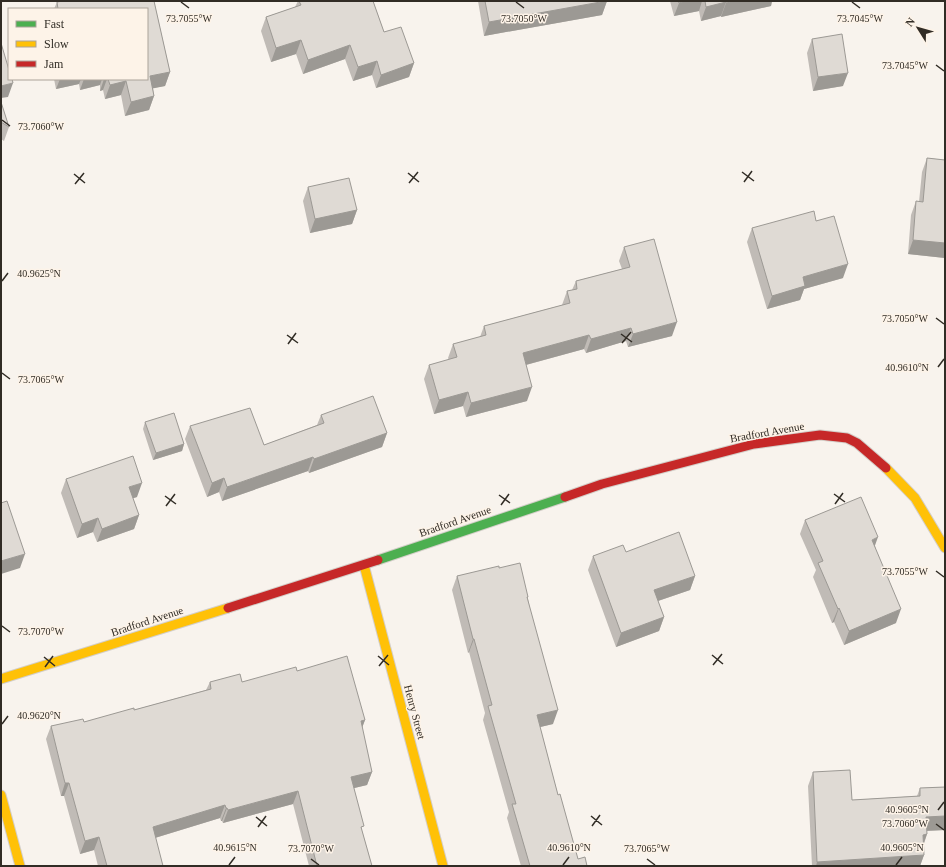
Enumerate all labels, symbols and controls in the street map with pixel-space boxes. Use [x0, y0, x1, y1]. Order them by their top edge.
legend [8, 8, 148, 80]
north arrow [898, 8, 938, 48]
text: 73.7055°W [166, 13, 213, 24]
text: 73.7050°W [501, 13, 548, 24]
text: 73.7045°W [837, 13, 884, 24]
text: N [903, 15, 917, 29]
text: Fast [44, 17, 65, 31]
text: Slow [44, 37, 69, 51]
text: Jam [44, 57, 64, 71]
text: 73.7045°W [882, 60, 929, 71]
text: 73.7060°W [18, 121, 65, 132]
text: 40.9625°N [17, 268, 61, 279]
text: 73.7050°W [882, 313, 929, 324]
text: 40.9610°N [885, 362, 929, 373]
text: 73.7065°W [18, 374, 65, 385]
street label: Bradford Avenue [729, 420, 805, 444]
street label: Bradford Avenue [417, 503, 493, 539]
text: 73.7055°W [882, 566, 929, 577]
street label: Bradford Avenue [109, 604, 185, 638]
text: 73.7070°W [18, 626, 65, 637]
street label: Henry Street [402, 683, 428, 741]
text: 40.9620°N [17, 710, 61, 721]
text: 40.9605°N [885, 804, 929, 815]
text: 73.7060°W [882, 818, 929, 829]
text: 40.9615°N [213, 842, 257, 853]
text: 40.9610°N [547, 842, 591, 853]
text: 40.9605°N [880, 842, 924, 853]
text: 73.7070°W [288, 843, 335, 854]
text: 73.7065°W [624, 843, 671, 854]

